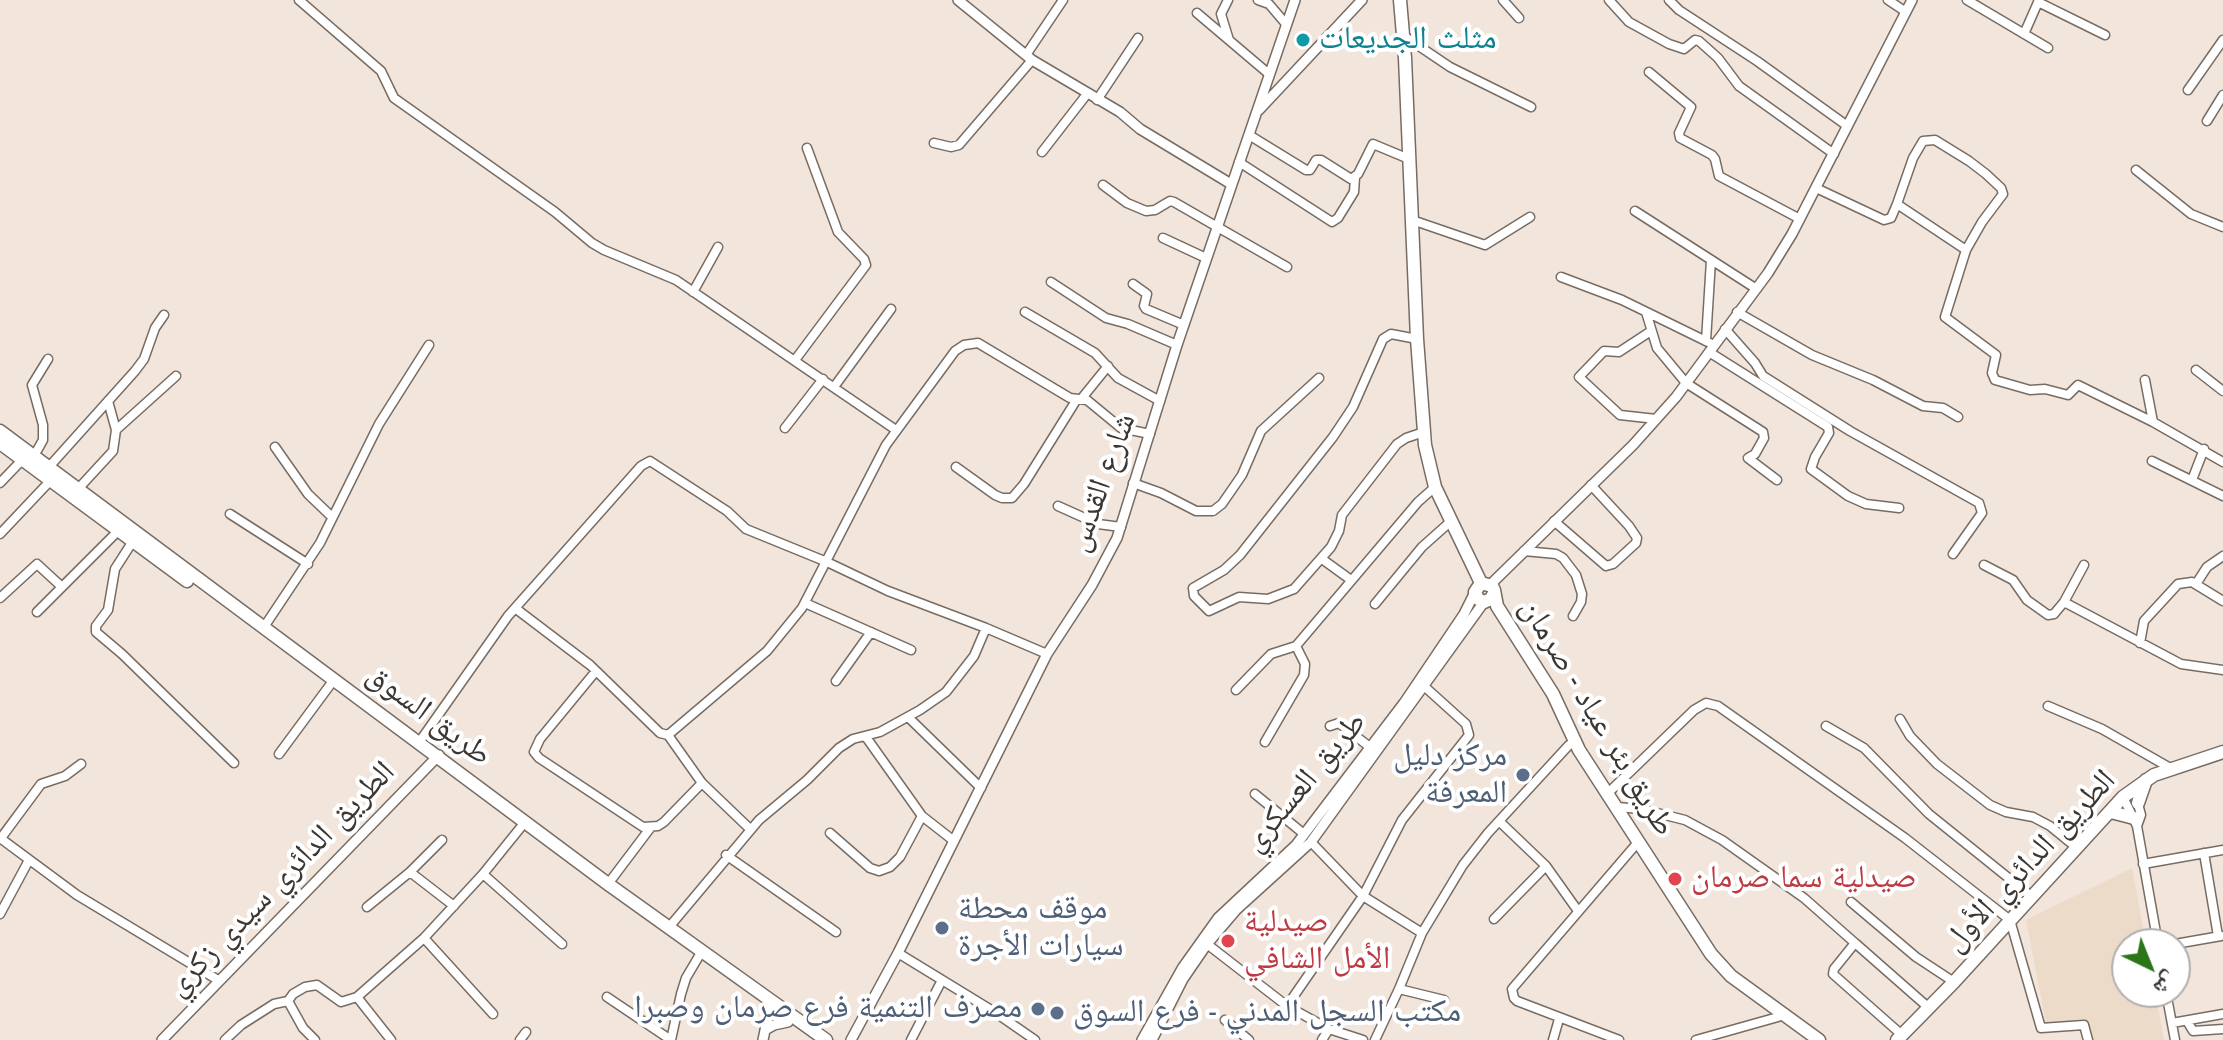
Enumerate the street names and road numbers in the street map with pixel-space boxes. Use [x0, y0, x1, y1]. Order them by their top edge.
street label: شارع القدس [1060, 408, 1146, 558]
street label: طريق بئر عياد - صرمان [1510, 592, 1682, 844]
street label: طريق السوق [358, 657, 498, 775]
street label: طريق العسكري [1236, 705, 1376, 861]
street label: الطريق الدائري سيدي زكري [160, 754, 404, 1006]
street label: الطريق الدائري الأول [1937, 763, 2125, 961]

